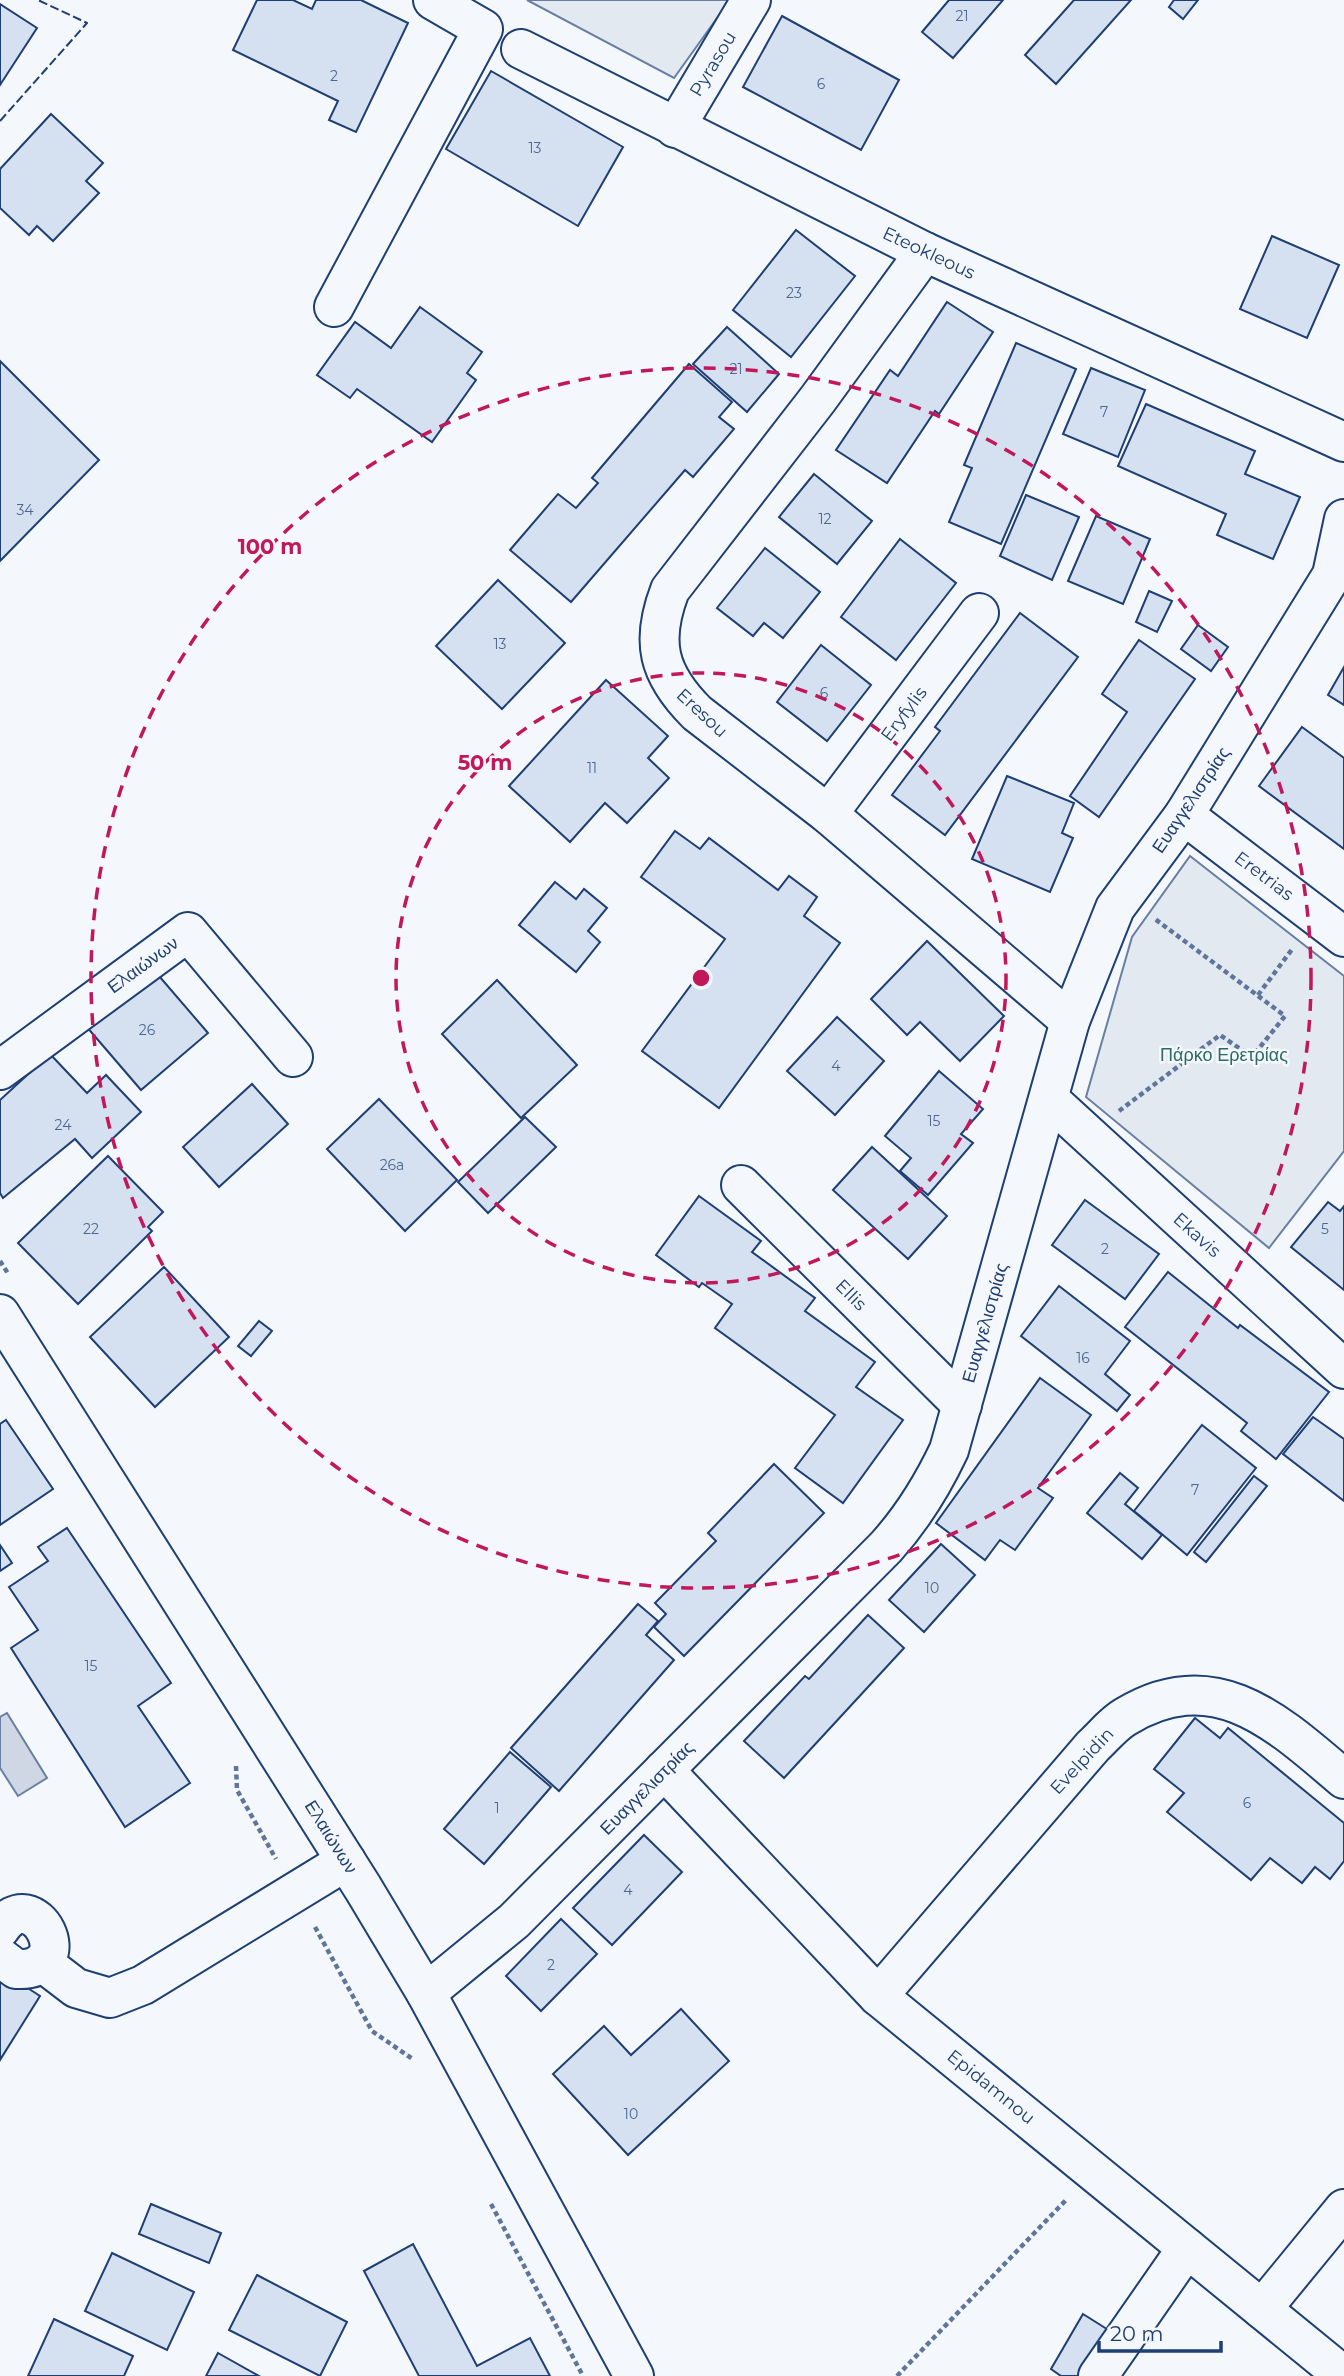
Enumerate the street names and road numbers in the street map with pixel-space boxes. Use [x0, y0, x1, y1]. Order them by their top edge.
street label: Pyrasou [685, 27, 741, 101]
street label: Eteokleous [879, 222, 979, 284]
street label: Eryfylis [876, 682, 932, 746]
street label: Eresou [672, 684, 732, 742]
street label: Ευαγγελιστρίας [1147, 742, 1235, 857]
street label: Eretrias [1230, 847, 1298, 906]
street label: Ελαιώνων [103, 932, 183, 998]
street label: Ekavis [1169, 1208, 1225, 1262]
street label: Ευαγγελιστρίας [957, 1260, 1013, 1385]
street label: Ellis [831, 1275, 871, 1315]
street label: Evelpidin [1046, 1723, 1118, 1799]
street label: Ευαγγελιστρίας [596, 1736, 699, 1839]
street label: Ελαιώνων [300, 1796, 362, 1878]
street label: Epidamnou [943, 2045, 1039, 2129]

